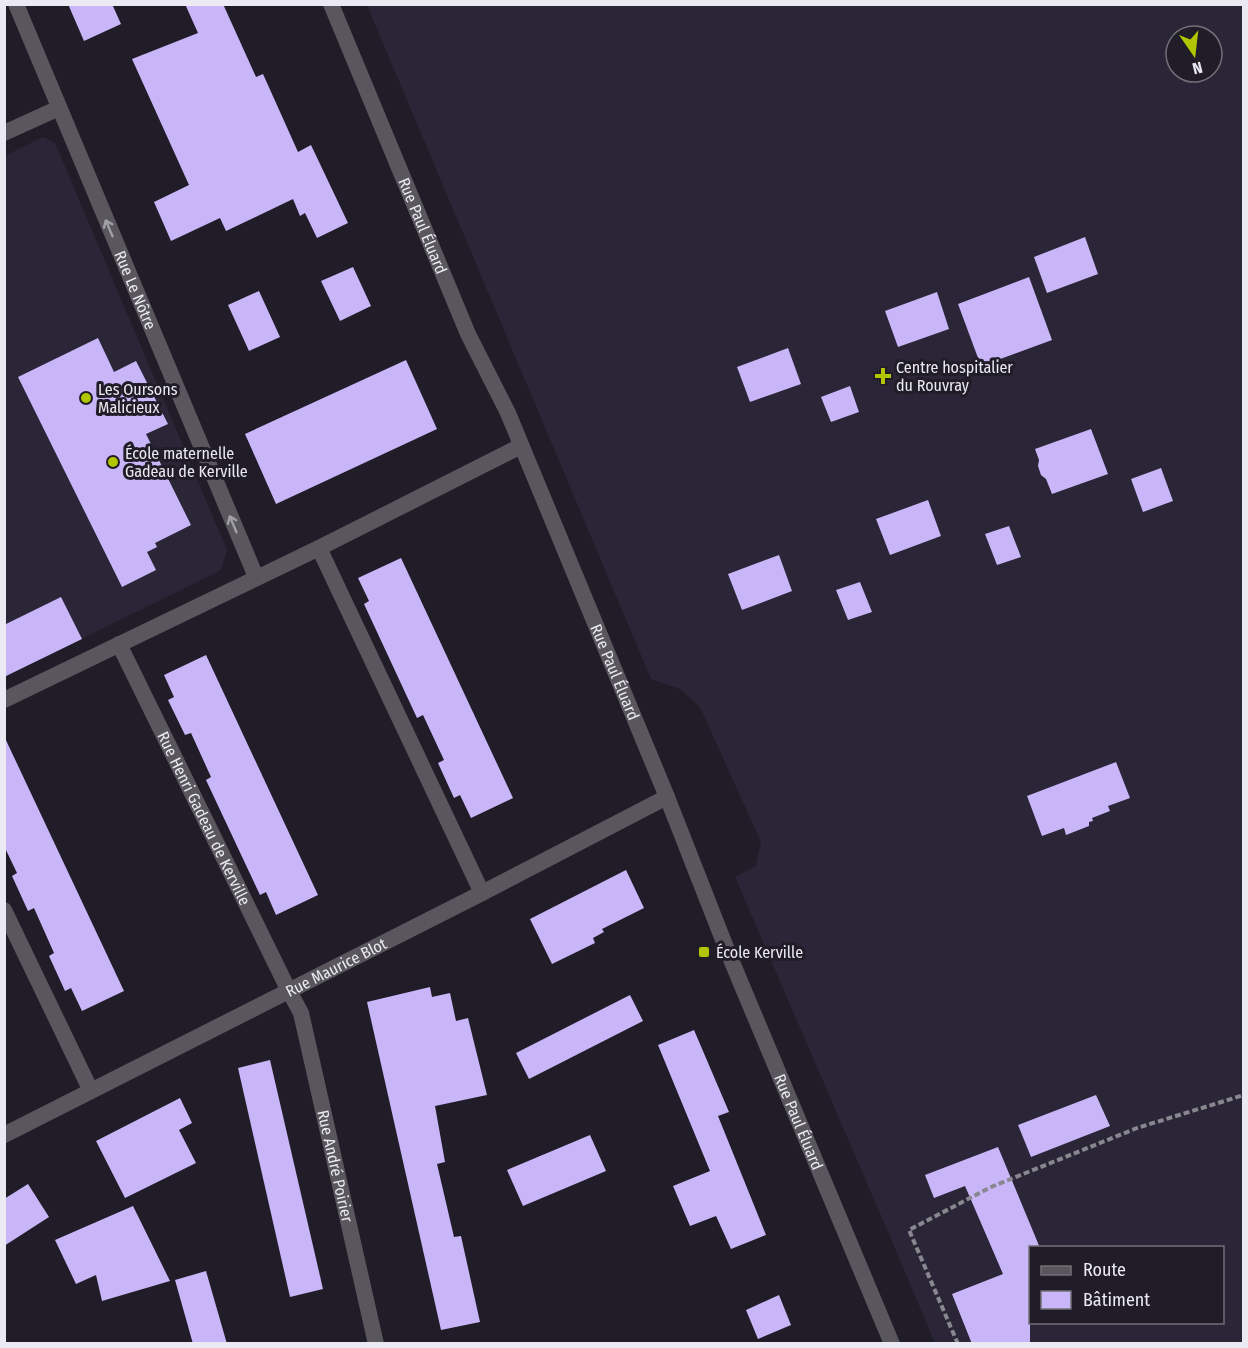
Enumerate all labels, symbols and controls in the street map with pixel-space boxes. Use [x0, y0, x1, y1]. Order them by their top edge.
north arrow [1164, 24, 1224, 84]
text: N [1191, 58, 1204, 78]
street label: Rue Paul Éluard [394, 175, 451, 277]
one-way arrow [103, 219, 114, 237]
street label: Rue Le Nôtre [110, 248, 160, 332]
place label: Centre hospitalier du Rouvray [896, 358, 1013, 395]
marker: Centre hospitalier du Rouvray [874, 367, 892, 385]
place label: Les Oursons Malicieux [98, 380, 178, 417]
marker: Les Oursons Malicieux [79, 391, 93, 405]
place label: École maternelle Gadeau de Kerville [125, 444, 248, 481]
marker: École maternelle Gadeau de Kerville [106, 455, 120, 469]
one-way arrow [227, 515, 239, 533]
street label: Rue Paul Éluard [586, 621, 643, 723]
street label: Rue Henri Gadeau de Kerville [153, 728, 255, 908]
street label: Rue Maurice Blot [282, 934, 391, 1001]
place label: École Kerville [716, 943, 803, 962]
marker: École Kerville [697, 945, 711, 959]
street label: Rue Paul Éluard [770, 1071, 827, 1173]
street label: Rue André Poirier [313, 1108, 357, 1225]
legend [1029, 1246, 1224, 1324]
text: Route [1083, 1259, 1126, 1281]
text: Bâtiment [1083, 1289, 1150, 1311]

